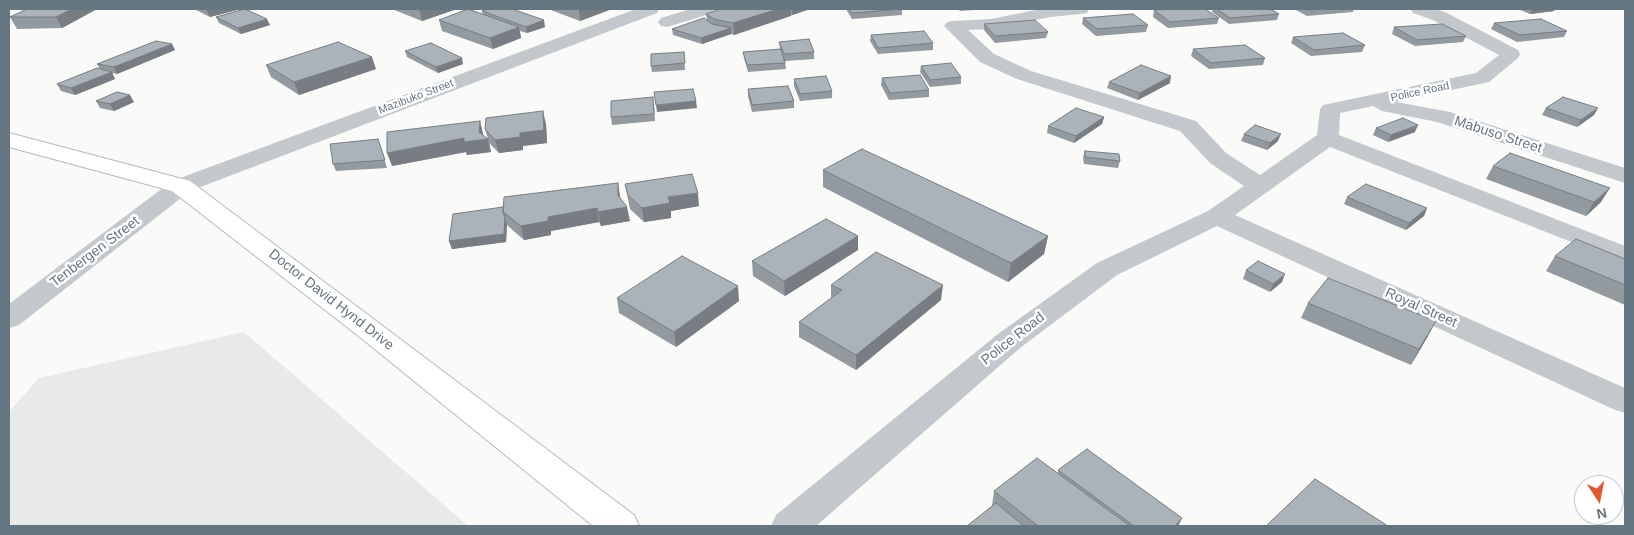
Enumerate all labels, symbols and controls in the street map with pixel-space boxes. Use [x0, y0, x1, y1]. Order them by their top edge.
street label: Mazibuko Street [377, 77, 455, 117]
street label: Police Road [1390, 79, 1450, 105]
street label: Mabuso Street [1452, 113, 1544, 157]
street label: Tenbergen Street [47, 213, 143, 291]
street label: Doctor David Hynd Drive [265, 246, 397, 354]
street label: Royal Street [1382, 285, 1460, 331]
street label: Police Road [978, 309, 1048, 369]
north arrow [1574, 475, 1624, 525]
text: N [1595, 505, 1608, 523]

